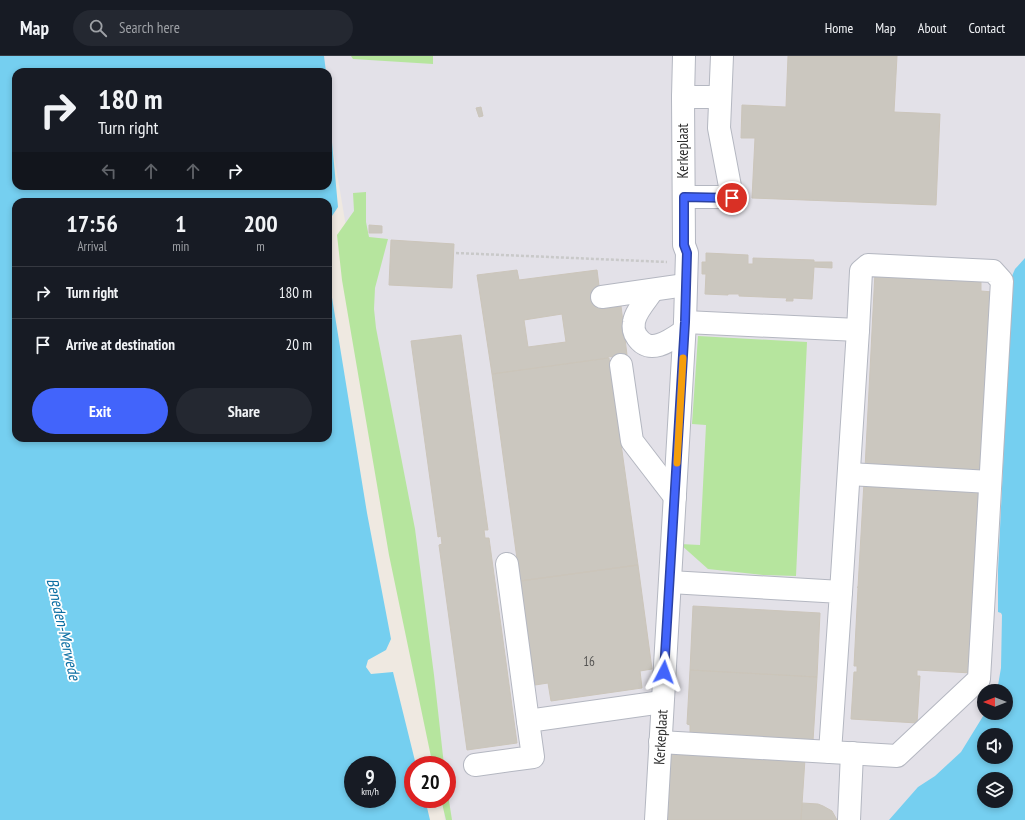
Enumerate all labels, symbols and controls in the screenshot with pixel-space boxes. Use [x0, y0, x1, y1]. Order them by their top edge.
search box [73, 10, 353, 46]
text: Map [20, 16, 49, 40]
icon: search [87, 17, 109, 39]
text: Search here [119, 18, 180, 37]
text: Home [825, 19, 853, 37]
text: Map [875, 19, 896, 37]
text: About [918, 19, 947, 37]
text: Contact [969, 19, 1005, 37]
text: 180 m [98, 80, 162, 117]
icon: right [32, 84, 84, 136]
text: Turn right [98, 116, 158, 139]
street label: Kerkeplaat [673, 123, 692, 179]
icon: left [98, 160, 120, 182]
icon: ahead [140, 160, 162, 182]
icon: ahead [182, 160, 204, 182]
icon: right [224, 160, 246, 182]
pin [715, 181, 749, 215]
icon: arrive [721, 187, 743, 209]
text: 17:56 [66, 208, 118, 239]
text: 1 [175, 208, 186, 239]
text: 200 [243, 208, 278, 239]
text: Arrival [77, 238, 107, 255]
text: min [172, 238, 189, 255]
text: m [256, 238, 265, 255]
icon: right [32, 282, 54, 304]
text: Turn right [66, 283, 118, 302]
text: 180 m [279, 283, 312, 302]
icon: arrive [32, 334, 54, 356]
text: Arrive at destination [66, 335, 175, 354]
text: 20 m [286, 335, 312, 354]
button: Exit [32, 388, 168, 434]
button: Share [176, 388, 312, 434]
water label: Beneden-Merwede [43, 576, 86, 683]
position arrow [643, 651, 685, 693]
house number: 16 [583, 653, 595, 670]
north arrow [977, 684, 1013, 720]
map controls [977, 684, 1013, 808]
street label: Kerkeplaat [649, 709, 671, 765]
button: sound [977, 728, 1013, 764]
speed limit sign: 20 [404, 756, 456, 808]
text: 9 [365, 764, 375, 790]
button: layers [977, 772, 1013, 808]
text: km/h [361, 785, 379, 798]

